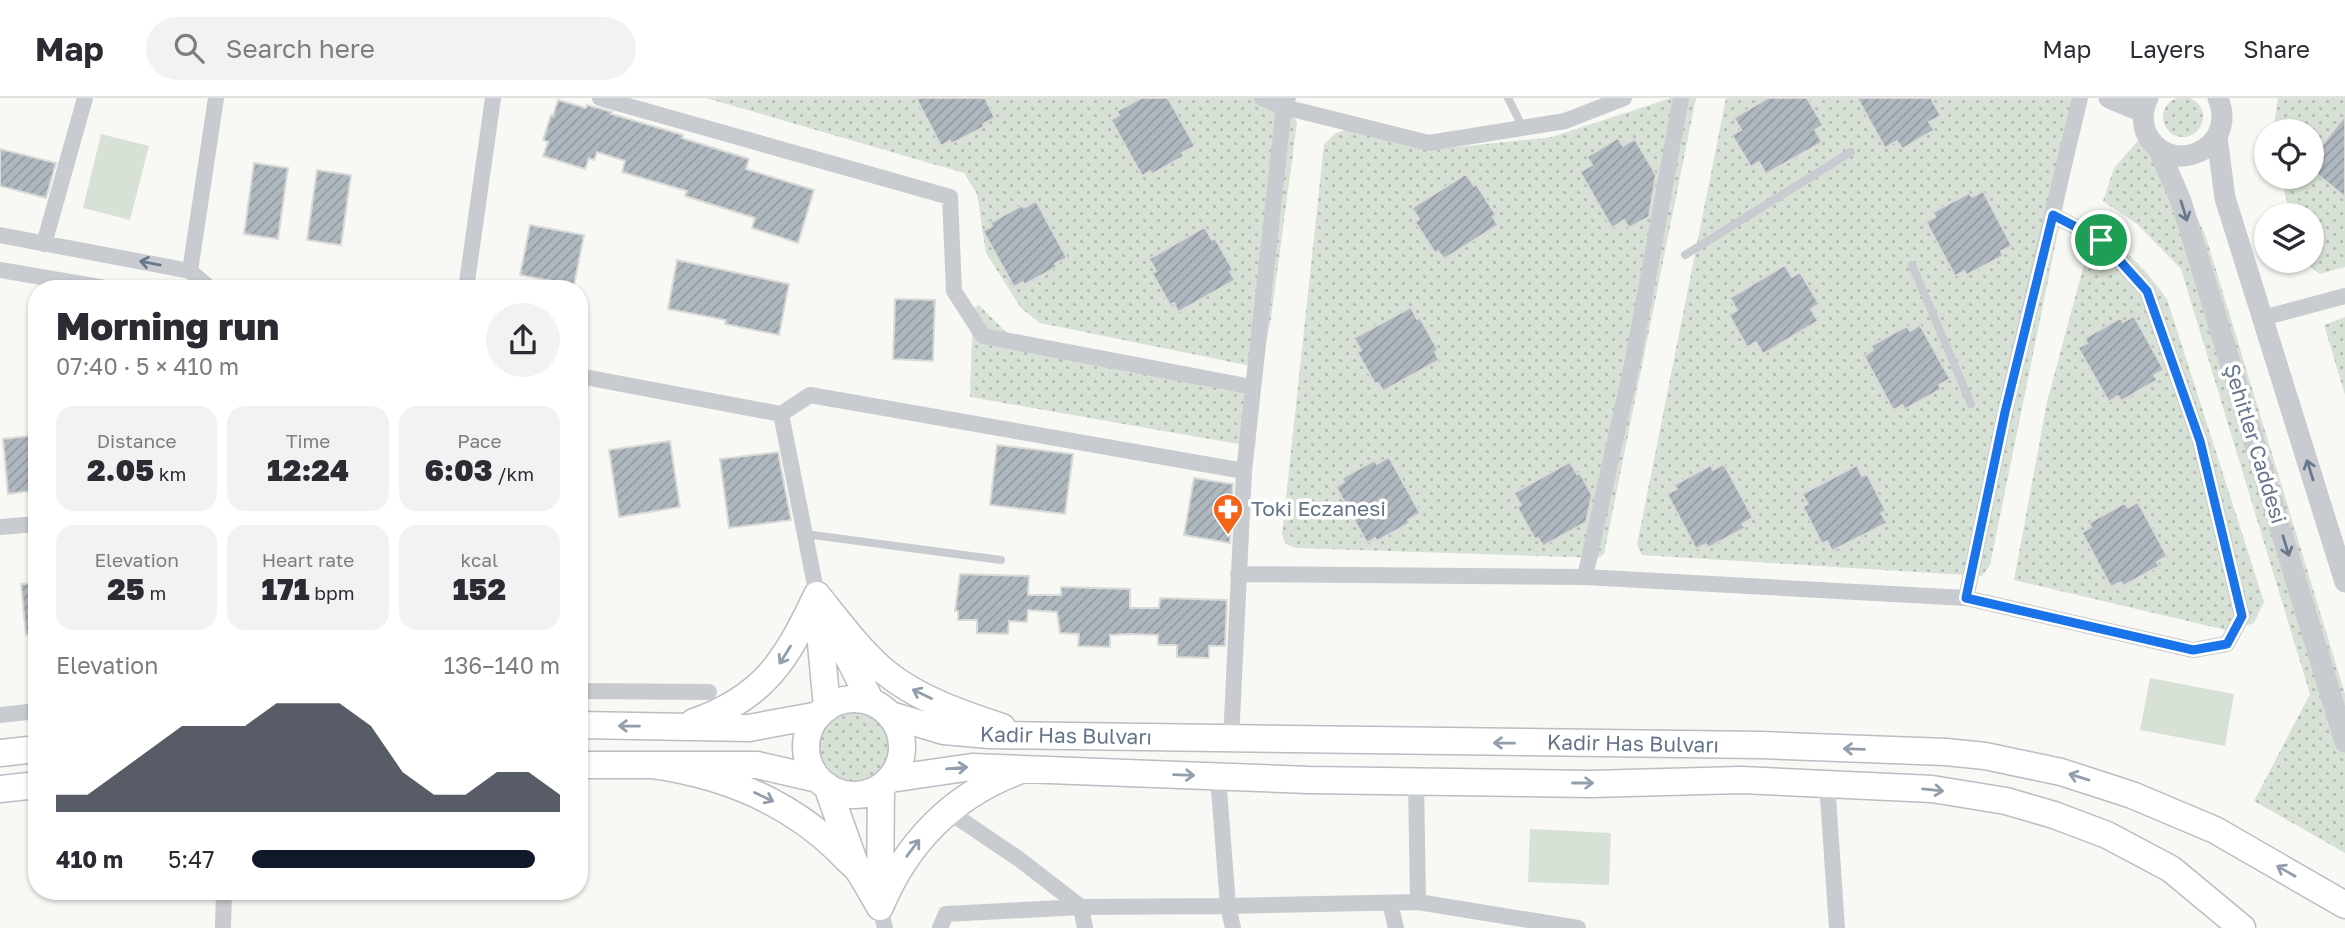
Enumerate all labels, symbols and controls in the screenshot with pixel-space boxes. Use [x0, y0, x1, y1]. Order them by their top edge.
search box [146, 17, 636, 80]
text: Map [35, 29, 104, 68]
icon: search [170, 29, 208, 67]
text: Search here [226, 33, 375, 64]
text: Map [2042, 34, 2091, 63]
text: Layers [2129, 34, 2205, 63]
text: Share [2243, 34, 2310, 63]
map controls [2254, 119, 2324, 273]
button: locate [2254, 119, 2324, 189]
one-way arrow [2178, 200, 2191, 222]
button: layers [2254, 203, 2324, 273]
pin [2071, 210, 2131, 270]
icon: arrive [2082, 221, 2120, 259]
one-way arrow [139, 256, 162, 270]
text: Morning run [56, 303, 279, 348]
button: share [486, 303, 560, 377]
text: 07:40 · 5 × 410 m [56, 352, 239, 380]
street label: Şehitler Caddesi [2219, 361, 2293, 527]
text: Distance [97, 429, 177, 452]
text: Time [286, 429, 330, 452]
text: Pace [457, 429, 502, 452]
text: 2.05 [87, 452, 154, 488]
text: 12:24 [267, 452, 349, 488]
text: 6:03 [425, 452, 493, 488]
one-way arrow [2303, 459, 2316, 481]
text: km [154, 462, 186, 485]
text: /km [493, 462, 534, 485]
pharmacy icon: Toki Eczanesi [1211, 492, 1245, 536]
place label: Toki Eczanesi [1251, 495, 1386, 521]
one-way arrow [2280, 535, 2293, 557]
text: Elevation [94, 548, 179, 571]
text: Heart rate [262, 548, 354, 571]
text: kcal [461, 548, 498, 571]
text: 25 [107, 571, 145, 607]
text: 171 [261, 571, 310, 607]
text: 152 [453, 571, 506, 607]
text: m [145, 581, 166, 604]
text: bpm [310, 581, 355, 604]
one-way arrow [778, 645, 792, 665]
text: Elevation [56, 651, 158, 679]
text: 136–140 m [444, 651, 560, 679]
one-way arrow [912, 687, 933, 701]
one-way arrow [618, 719, 641, 733]
street label: Kadir Has Bulvarı [980, 720, 1152, 750]
street label: Kadir Has Bulvarı [1547, 728, 1719, 758]
one-way arrow [1493, 736, 1516, 750]
one-way arrow [1843, 742, 1866, 756]
one-way arrow [945, 761, 968, 774]
one-way arrow [1173, 769, 1196, 782]
one-way arrow [2069, 770, 2091, 783]
one-way arrow [1571, 776, 1594, 790]
one-way arrow [1921, 783, 1944, 796]
one-way arrow [753, 791, 774, 805]
one-way arrow [906, 839, 921, 858]
text: 410 m [56, 845, 123, 873]
text: 5:47 [168, 845, 214, 873]
one-way arrow [2276, 864, 2296, 878]

